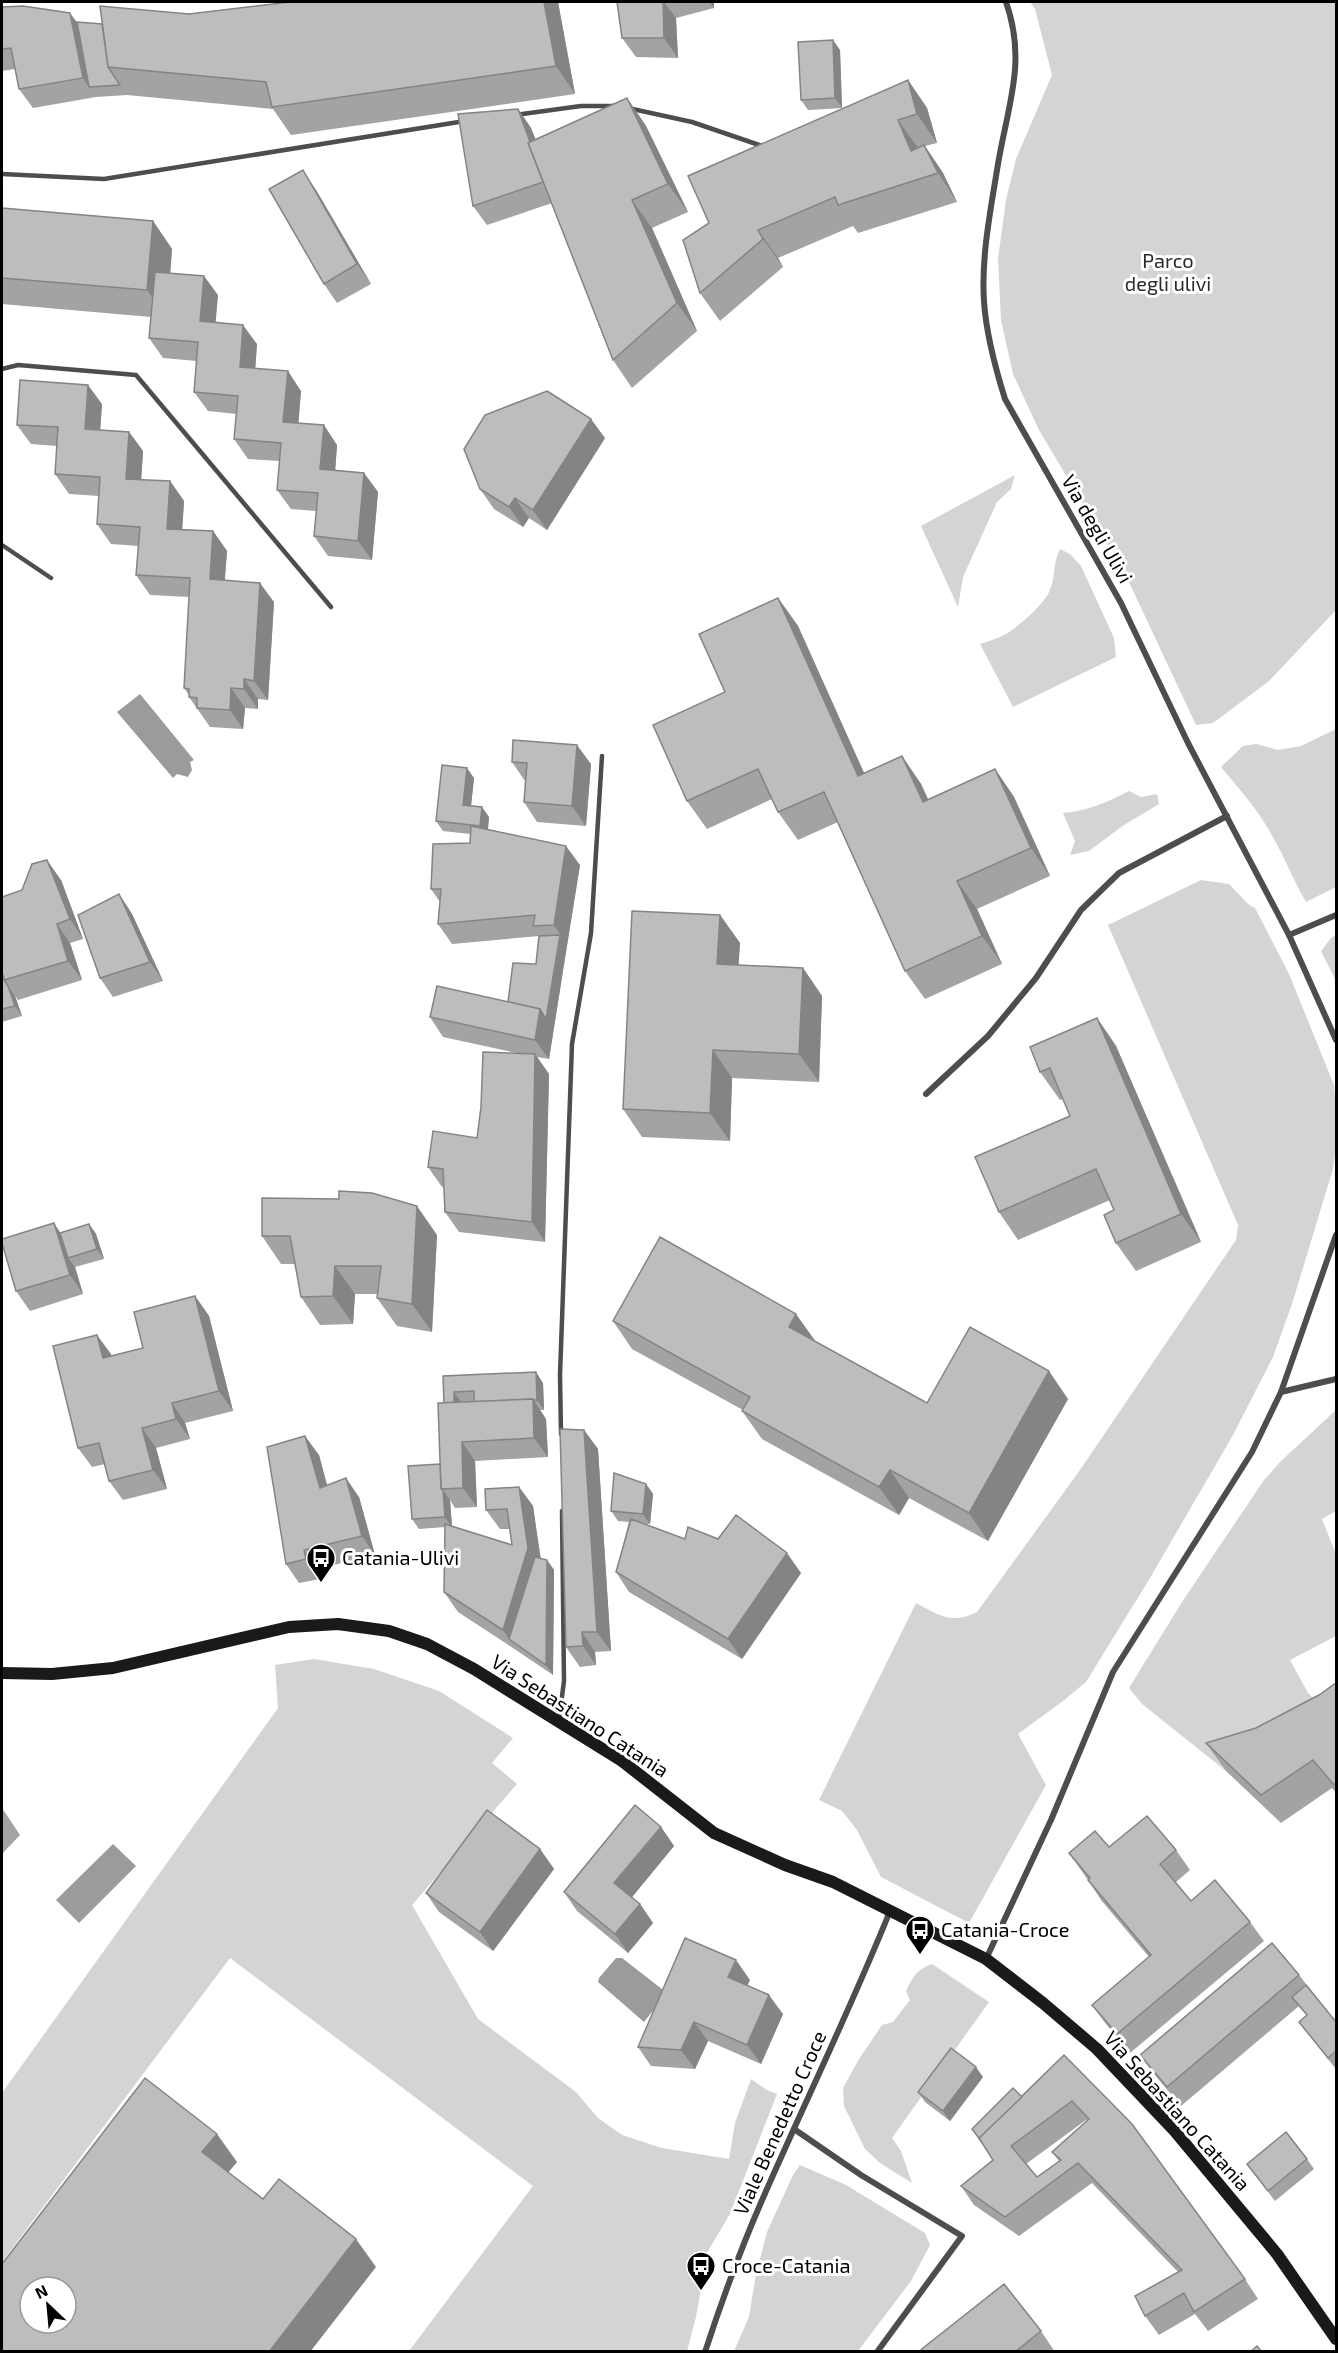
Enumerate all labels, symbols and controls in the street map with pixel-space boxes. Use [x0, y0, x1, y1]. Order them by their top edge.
park label: Parco degli ulivi [1125, 248, 1211, 295]
street label: Via degli Ulivi [1057, 470, 1139, 587]
bus stop icon: Catania-Ulivi [305, 1542, 337, 1584]
place label: Catania-Ulivi [342, 1545, 459, 1569]
street label: Via Sebastiano Catania [487, 1649, 674, 1781]
bus stop icon: Catania-Croce [904, 1914, 936, 1956]
place label: Catania-Croce [941, 1917, 1069, 1941]
street label: Via Sebastiano Catania [1100, 2026, 1256, 2195]
street label: Viale Benedetto Croce [728, 2027, 831, 2218]
bus stop icon: Croce-Catania [685, 2250, 717, 2292]
place label: Croce-Catania [722, 2253, 850, 2277]
north arrow [18, 2275, 78, 2335]
text: N [32, 2280, 51, 2302]

